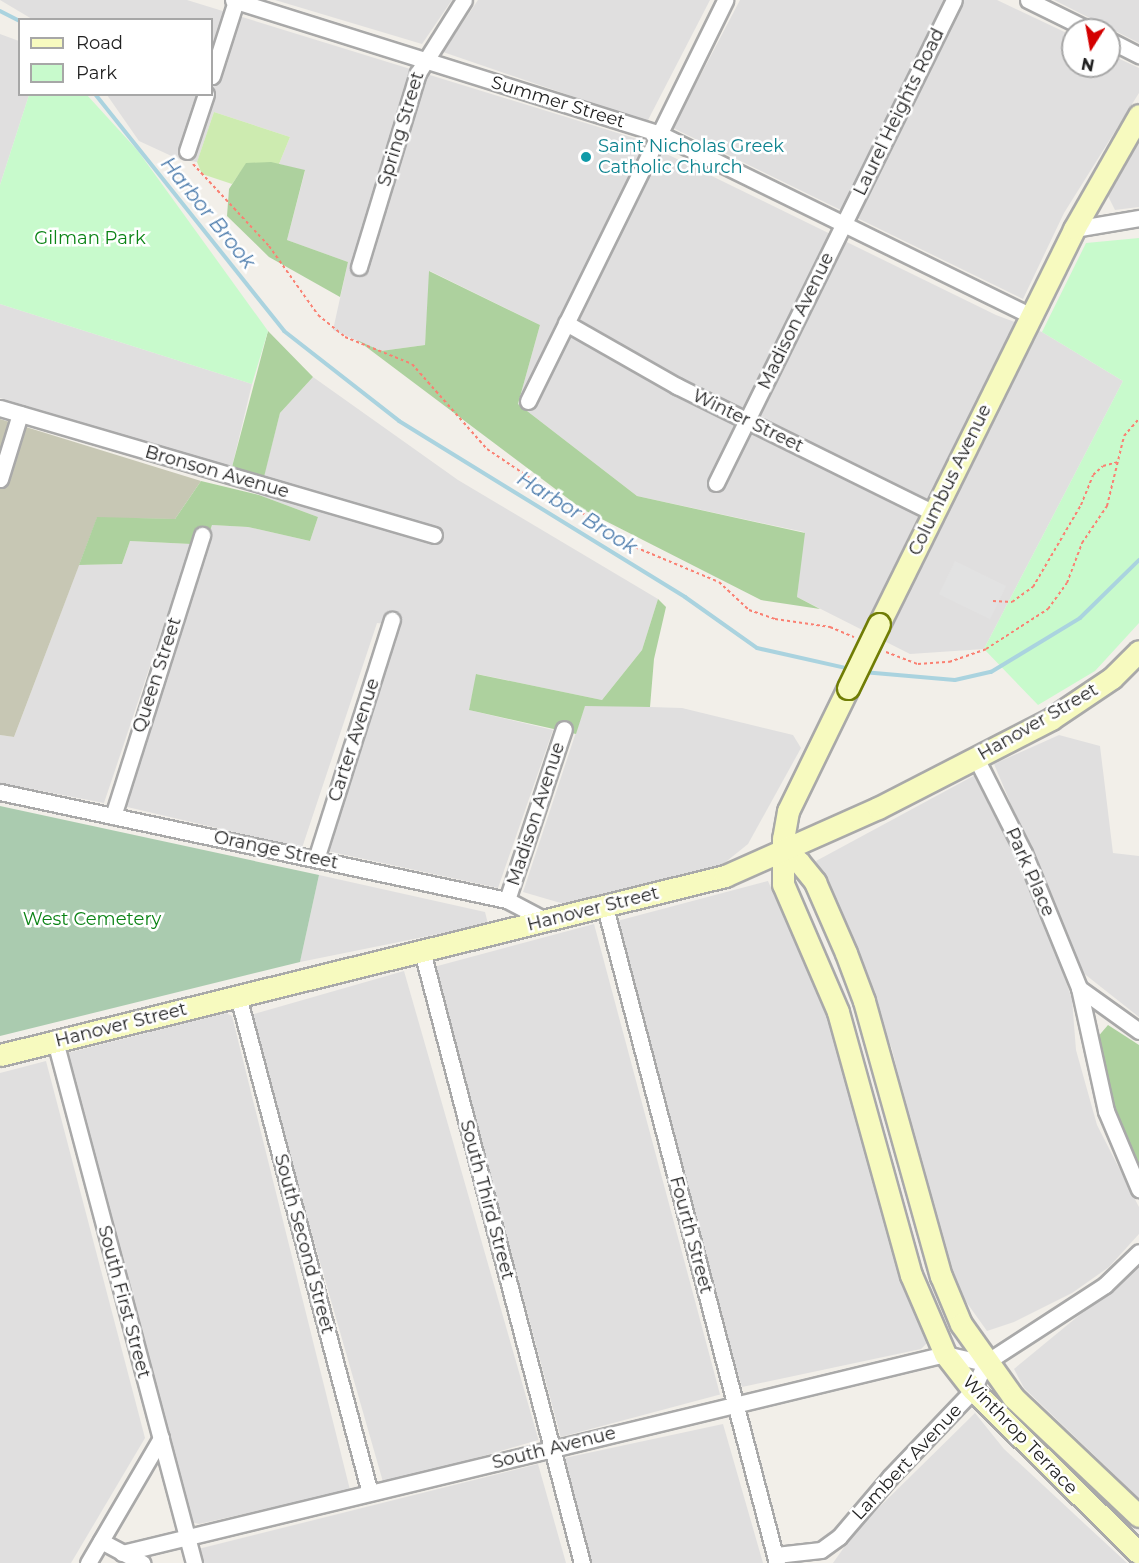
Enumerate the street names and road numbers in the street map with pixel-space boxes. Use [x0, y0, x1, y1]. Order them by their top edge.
street label: Laurel Heights Road [849, 25, 949, 199]
street label: Spring Street [373, 69, 429, 189]
street label: Summer Street [489, 71, 627, 133]
street label: Madison Avenue [753, 249, 839, 393]
street label: Winter Street [689, 385, 807, 457]
street label: Columbus Avenue [904, 401, 996, 559]
street label: Bronson Avenue [142, 441, 292, 503]
street label: Queen Street [128, 614, 186, 736]
street label: Carter Avenue [324, 676, 384, 804]
street label: Hanover Street [974, 679, 1102, 765]
street label: Madison Avenue [503, 739, 569, 889]
street label: Park Place [1001, 824, 1059, 920]
street label: Orange Street [212, 826, 340, 874]
street label: Hanover Street [525, 882, 661, 936]
street label: Hanover Street [53, 998, 189, 1052]
street label: South Third Street [455, 1118, 519, 1282]
street label: South Second Street [270, 1152, 338, 1336]
street label: Fourth Street [665, 1174, 717, 1296]
street label: South First Street [93, 1223, 155, 1381]
street label: Winthrop Terrace [958, 1371, 1082, 1499]
street label: Lambert Avenue [848, 1399, 966, 1525]
street label: South Avenue [490, 1422, 618, 1474]

